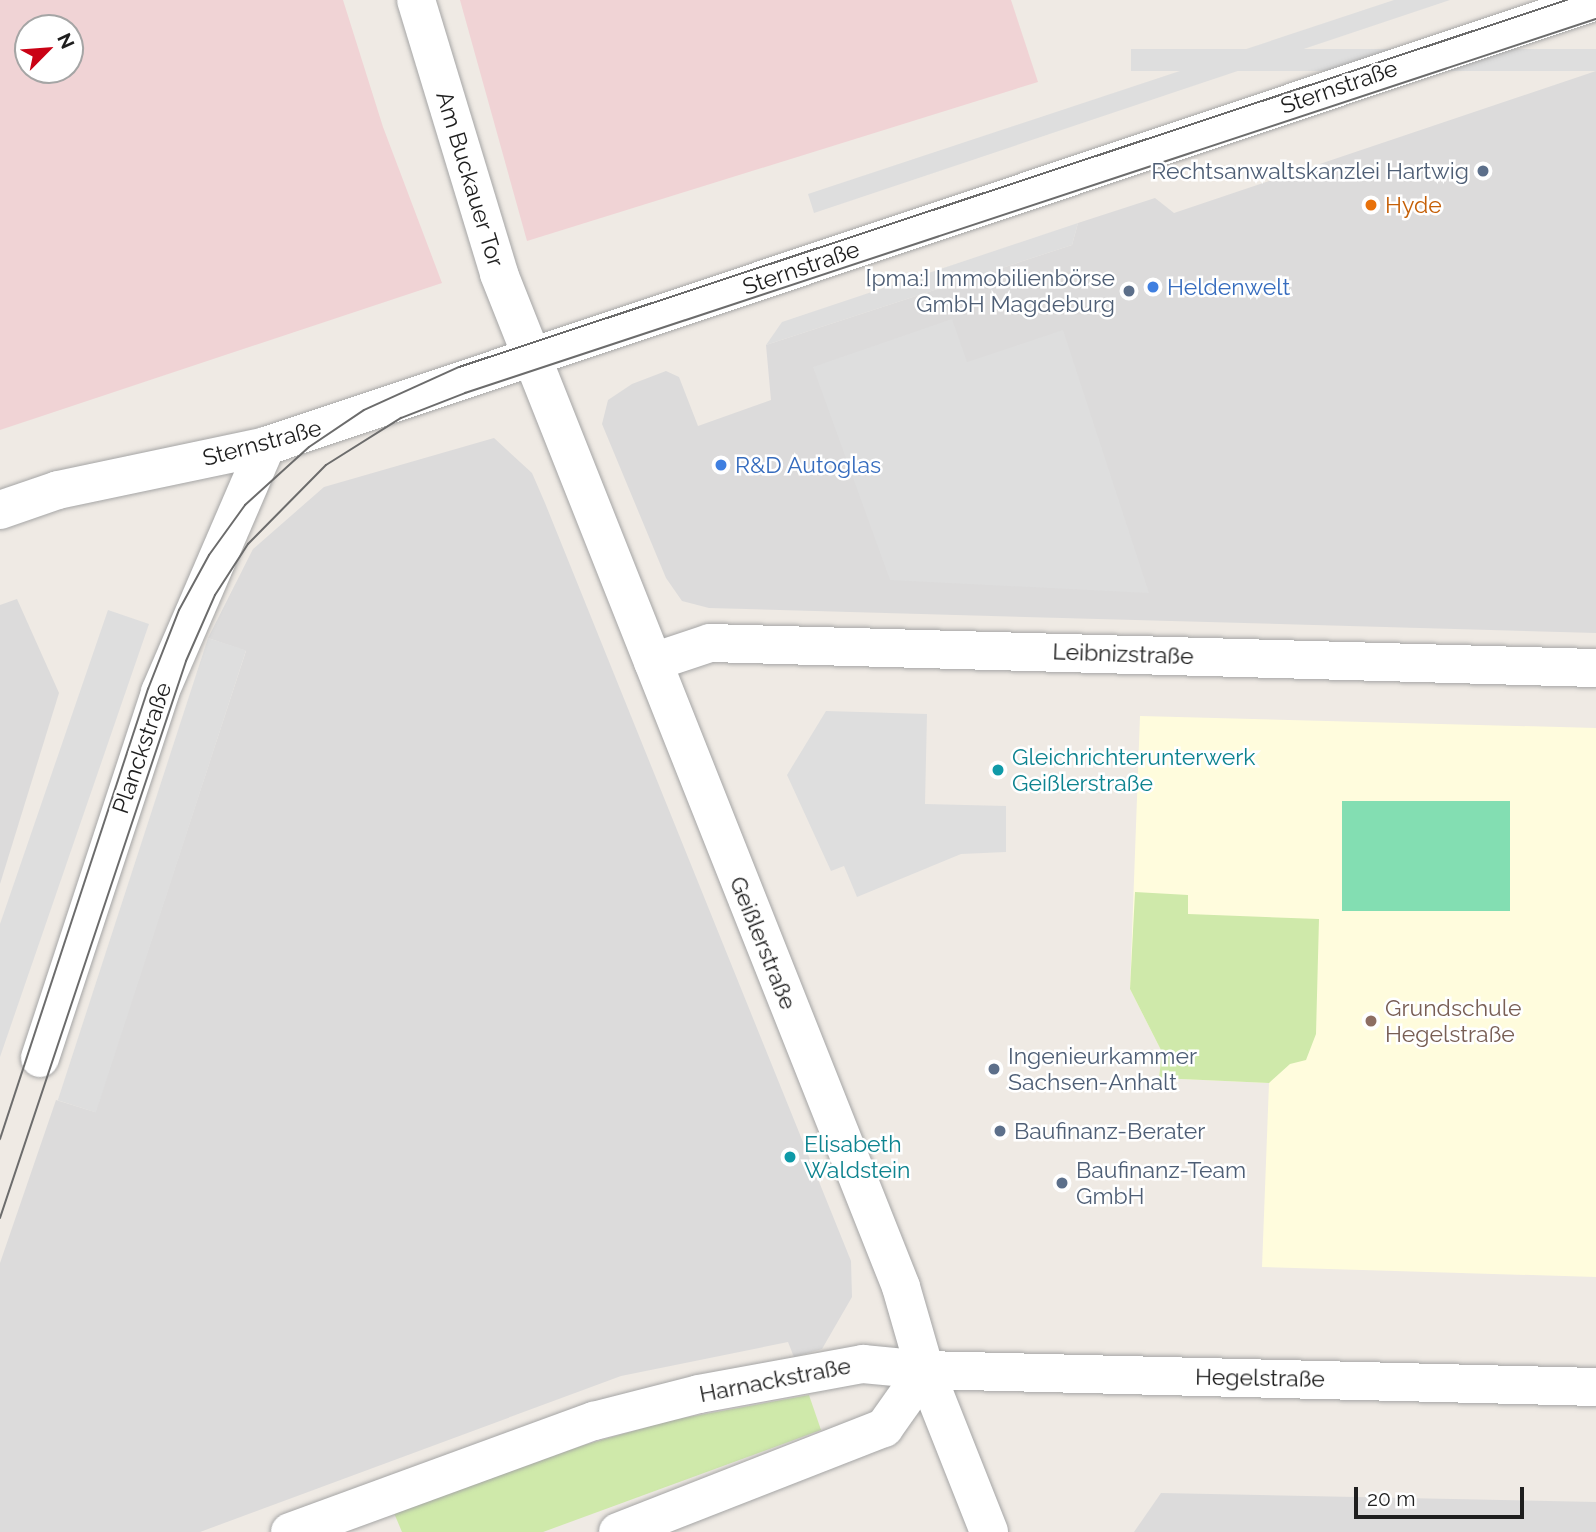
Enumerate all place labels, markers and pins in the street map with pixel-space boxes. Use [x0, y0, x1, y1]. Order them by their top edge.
place label: Rechtsanwaltskanzlei Hartwig [1151, 157, 1469, 185]
marker: Rechtsanwaltskanzlei Hartwig [1475, 163, 1491, 179]
place label: Hyde [1385, 191, 1442, 219]
marker: Hyde [1363, 197, 1379, 213]
place label: [pma:] Immobilienbörse GmbH Magdeburg [865, 264, 1115, 318]
place label: Heldenwelt [1167, 273, 1290, 301]
marker: Heldenwelt [1145, 279, 1161, 295]
marker: [pma:] Immobilienbörse GmbH Magdeburg [1121, 283, 1137, 299]
place label: R&D Autoglas [735, 451, 882, 479]
marker: R&D Autoglas [713, 457, 729, 473]
place label: Gleichrichterunterwerk Geißlerstraße [1012, 743, 1255, 797]
marker: Gleichrichterunterwerk Geißlerstraße [990, 762, 1006, 778]
place label: Grundschule Hegelstraße [1385, 994, 1521, 1048]
marker: Grundschule Hegelstraße [1363, 1013, 1379, 1029]
place label: Ingenieurkammer Sachsen-Anhalt [1008, 1042, 1197, 1096]
marker: Ingenieurkammer Sachsen-Anhalt [986, 1061, 1002, 1077]
place label: Baufinanz-Berater [1014, 1117, 1205, 1145]
marker: Baufinanz-Berater [992, 1123, 1008, 1139]
place label: Elisabeth Waldstein [804, 1130, 910, 1184]
marker: Elisabeth Waldstein [782, 1149, 798, 1165]
place label: Baufinanz-Team GmbH [1076, 1156, 1246, 1210]
marker: Baufinanz-Team GmbH [1054, 1175, 1070, 1191]

